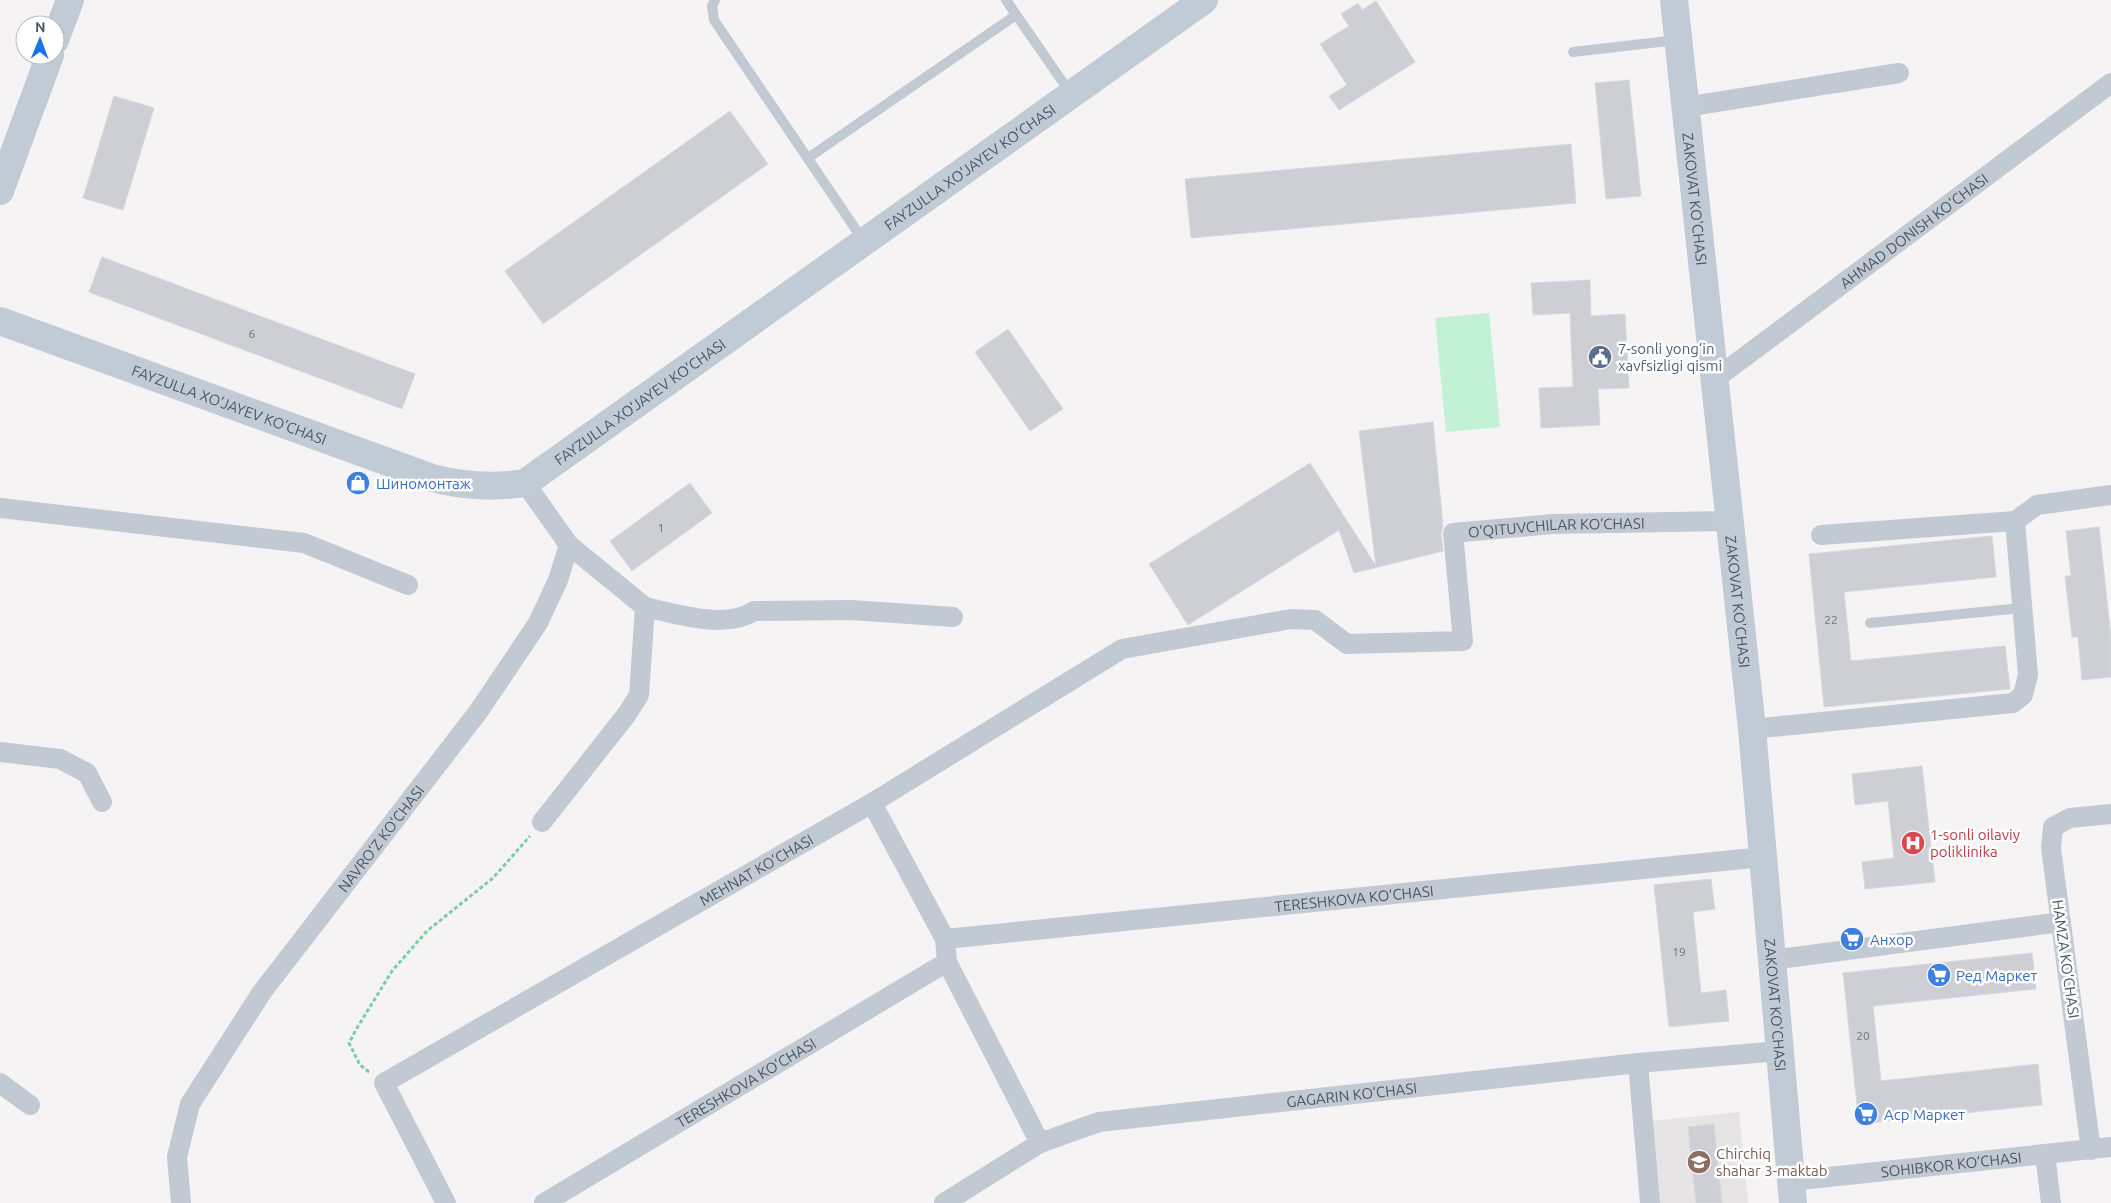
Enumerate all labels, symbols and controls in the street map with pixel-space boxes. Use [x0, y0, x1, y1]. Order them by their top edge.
north arrow [15, 15, 65, 65]
text: N [35, 19, 46, 35]
street label: FAYZULLA XO‘JAYEV KO‘CHASI [881, 100, 1058, 233]
street label: ZAKOVAT KO'CHASI [1680, 132, 1711, 266]
street label: AHMAD DONISH KO‘CHASI [1836, 170, 1991, 291]
house number: 6 [249, 327, 256, 340]
street label: FAYZULLA XO‘JAYEV KO‘CHASI [551, 335, 728, 468]
place label: 7-sonli yong‘in xavfsizligi qismi [1618, 340, 1722, 374]
public building icon: 7-sonli yong‘in xavfsizligi qismi [1587, 344, 1613, 370]
street label: FAYZULLA XO‘JAYEV KO‘CHASI [130, 361, 329, 447]
shop icon: Шиномонтаж [345, 470, 371, 496]
place label: Шиномонтаж [376, 475, 471, 492]
street label: O‘QITUVCHILAR KO‘CHASI [1467, 514, 1645, 540]
house number: 1 [658, 521, 664, 534]
street label: ZAKOVAT KO'CHASI [1723, 534, 1754, 669]
house number: 22 [1824, 613, 1838, 626]
street label: NAVRO‘Z KO‘CHASI [334, 782, 427, 895]
place label: 1-sonli oilaviy poliklinika [1930, 826, 2020, 860]
street label: MEHNAT KO‘CHASI [696, 830, 816, 909]
hospital icon: 1-sonli oilaviy poliklinika [1900, 830, 1926, 856]
street label: TERESHKOVA KO‘CHASI [1274, 882, 1434, 914]
street label: HAMZA KO‘CHASI [2049, 898, 2083, 1020]
supermarket icon: Анхор [1839, 926, 1865, 952]
place label: Анхор [1870, 931, 1913, 948]
street label: ZAKOVAT KO'CHASI [1762, 938, 1790, 1072]
house number: 19 [1672, 945, 1686, 958]
supermarket icon: Ред Маркет [1926, 962, 1952, 988]
place label: Ред Маркет [1956, 967, 2037, 984]
house number: 20 [1856, 1029, 1870, 1042]
street label: TERESHKOVA KO‘CHASI [673, 1034, 819, 1131]
street label: GAGARIN KO‘CHASI [1285, 1079, 1418, 1110]
supermarket icon: Аср Маркет [1853, 1101, 1879, 1127]
place label: Аср Маркет [1884, 1106, 1965, 1123]
place label: Chirchiq shahar 3-maktab [1716, 1145, 1828, 1179]
street label: SOHIBKOR KO‘CHASI [1880, 1148, 2022, 1180]
school or university icon: Chirchiq shahar 3-maktab [1686, 1149, 1712, 1175]

